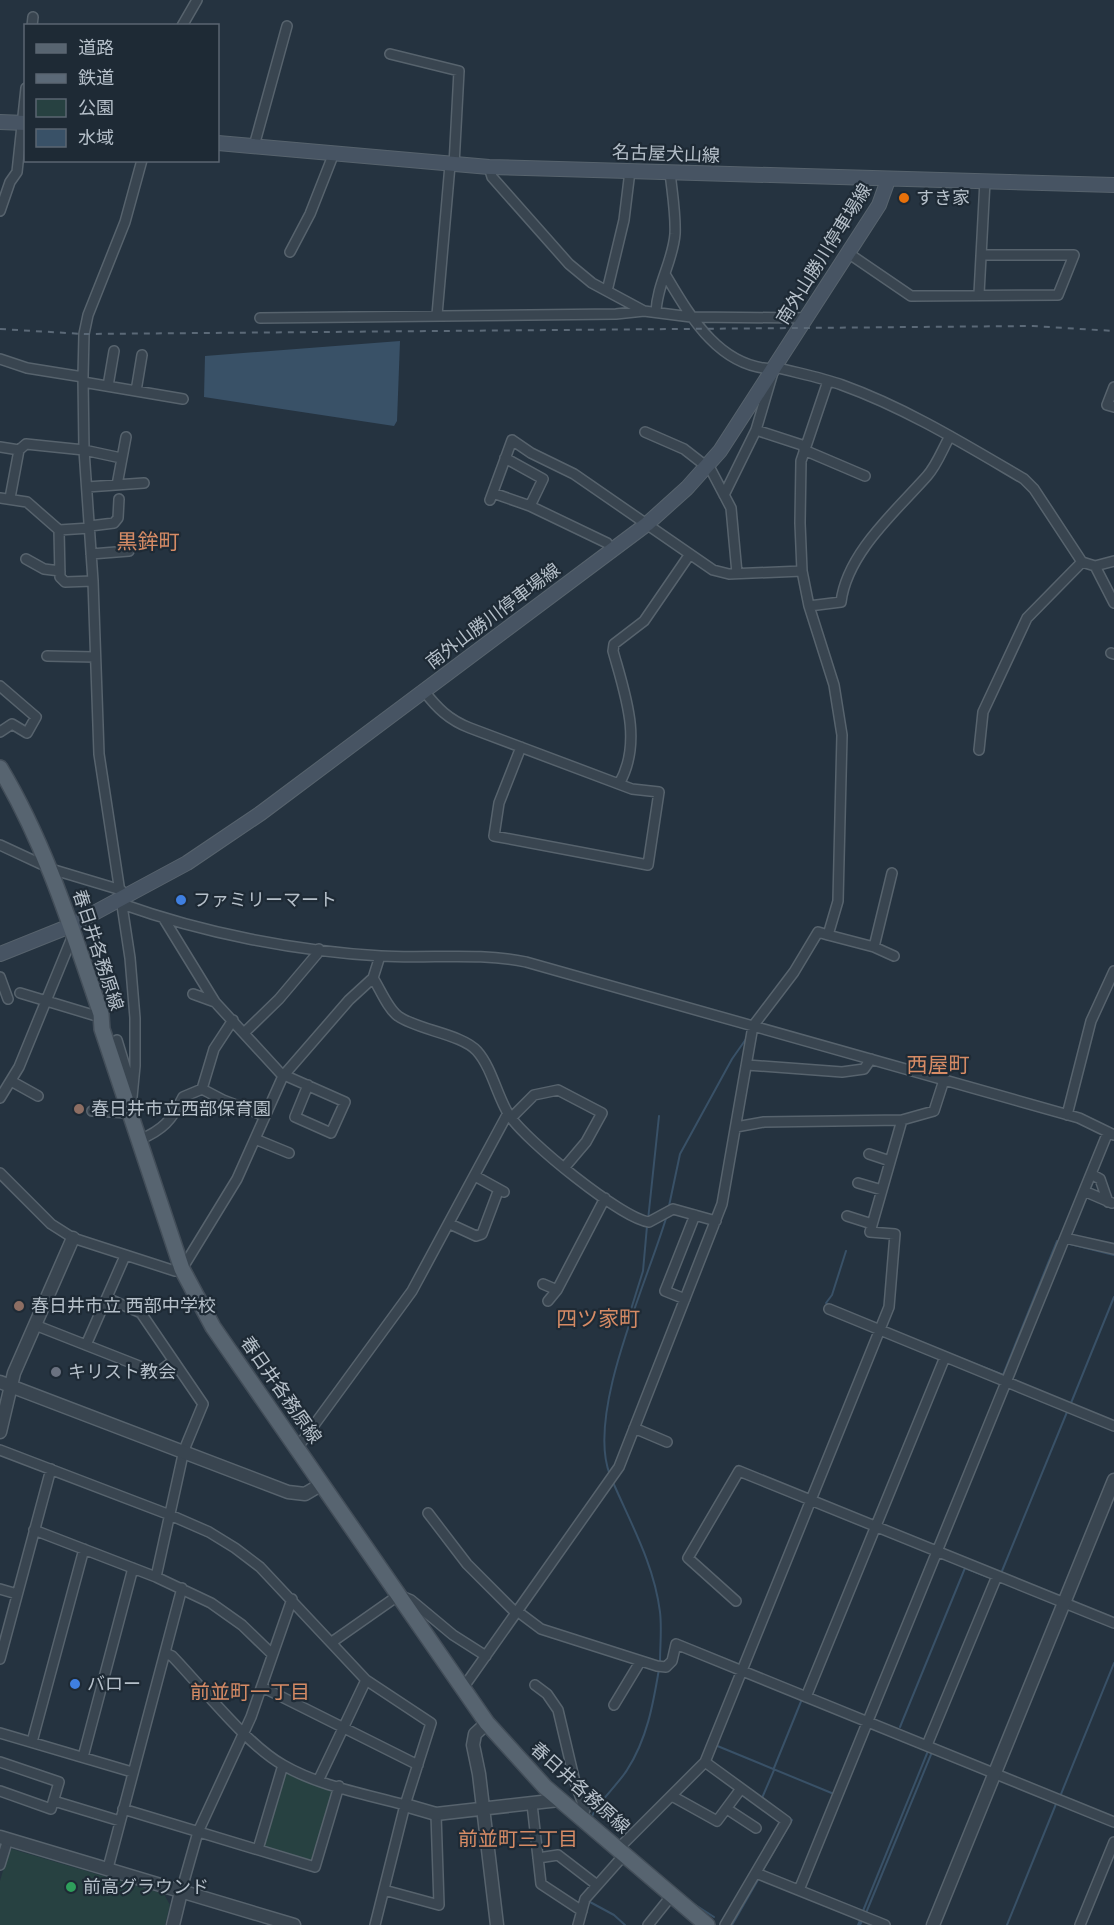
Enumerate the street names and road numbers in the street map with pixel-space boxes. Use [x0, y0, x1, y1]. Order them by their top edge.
street label: 名古屋犬山線 [612, 141, 720, 167]
street label: 南外山勝川停車場線 [772, 179, 876, 329]
street label: 南外山勝川停車場線 [422, 558, 564, 674]
street label: 春日井各務原線 [68, 887, 128, 1013]
street label: 春日井各務原線 [236, 1332, 326, 1448]
street label: 春日井各務原線 [526, 1738, 634, 1838]

